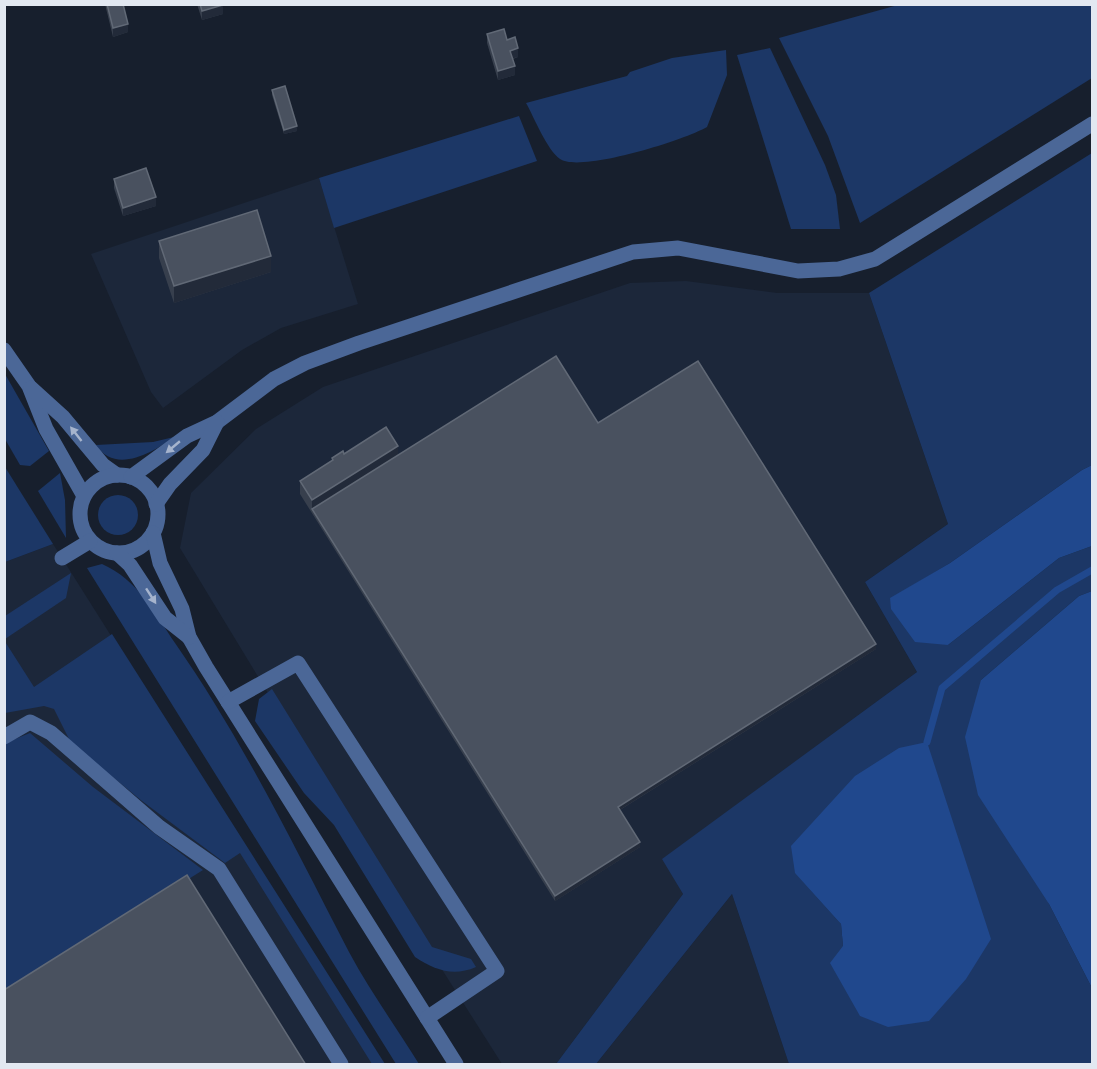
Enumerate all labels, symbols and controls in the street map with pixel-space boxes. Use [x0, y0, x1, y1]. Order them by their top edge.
one-way arrow [69, 426, 82, 442]
one-way arrow [165, 441, 181, 454]
one-way arrow [146, 588, 157, 605]

